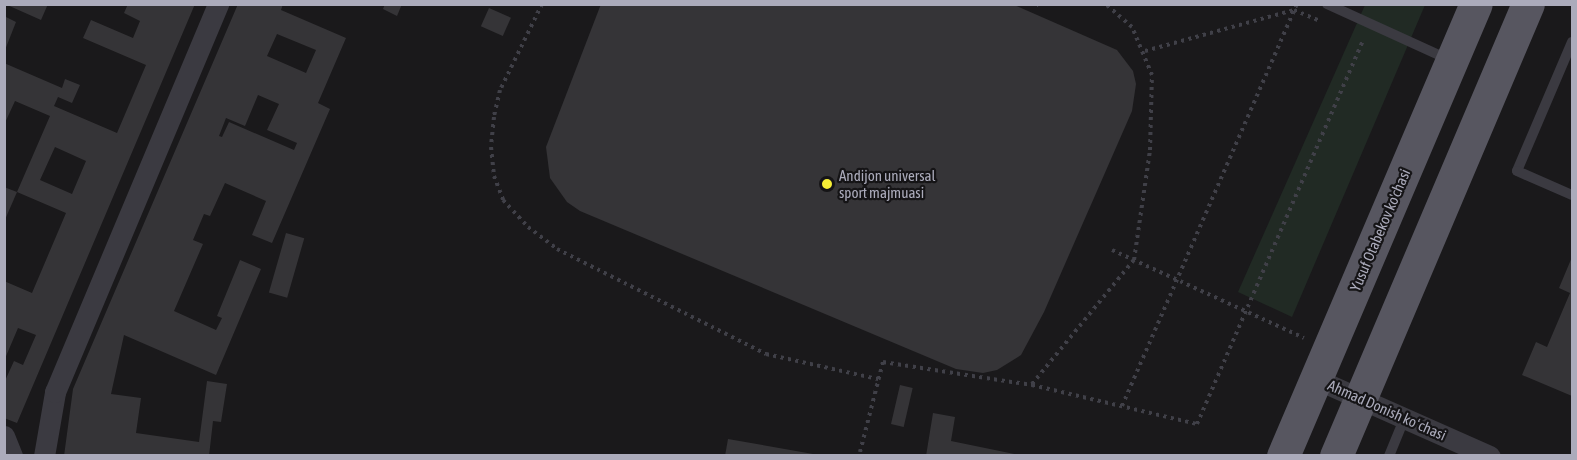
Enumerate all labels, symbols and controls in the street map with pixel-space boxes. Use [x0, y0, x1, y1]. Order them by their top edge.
place label: Andijon universal sport majmuasi [839, 166, 935, 201]
street label: Yusuf Otabekov ko'chasi [1346, 166, 1414, 294]
marker: Andijon universal sport majmuasi [820, 177, 834, 191]
street label: Ahmad Donish koʻchasi [1325, 376, 1449, 444]

